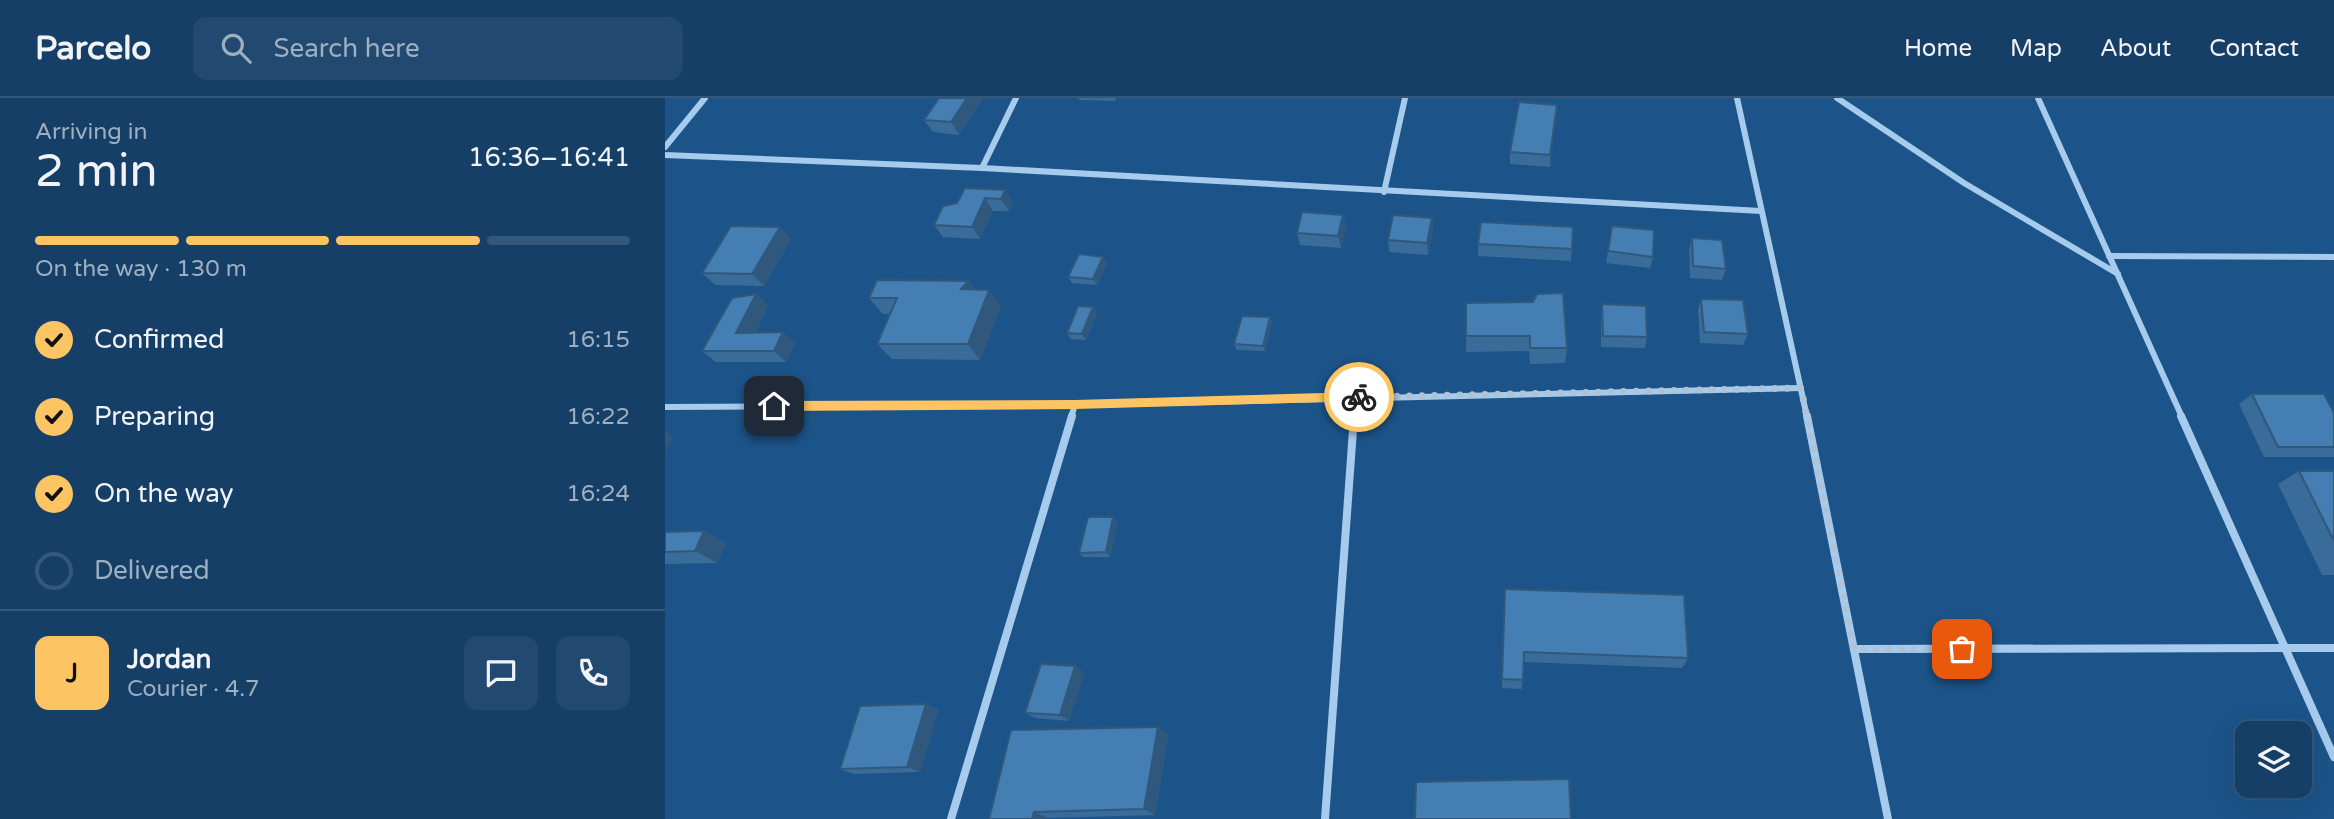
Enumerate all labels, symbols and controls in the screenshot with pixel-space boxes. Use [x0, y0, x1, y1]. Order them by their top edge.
search box [193, 17, 683, 80]
text: Parcelo [35, 29, 151, 68]
icon: search [217, 29, 255, 67]
text: Search here [273, 33, 420, 64]
text: Home [1904, 34, 1972, 63]
text: Map [2010, 34, 2062, 63]
text: About [2100, 34, 2171, 63]
text: Contact [2209, 34, 2299, 63]
text: Arriving in [35, 118, 148, 146]
text: 16:36–16:41 [468, 142, 630, 173]
text: 2 min [35, 144, 158, 199]
text: On the way · 130 m [35, 255, 247, 283]
icon: check [35, 321, 73, 359]
text: Confirmed [94, 324, 224, 355]
text: 16:15 [566, 326, 630, 354]
courier [1324, 362, 1394, 432]
pin [744, 376, 804, 436]
icon: bike [1340, 378, 1378, 416]
icon: home [755, 387, 793, 425]
icon: check [35, 398, 73, 436]
text: Preparing [94, 401, 215, 432]
text: 16:22 [566, 403, 630, 431]
icon: check [35, 475, 73, 513]
text: On the way [94, 478, 234, 509]
text: 16:24 [566, 480, 630, 508]
text: Delivered [94, 555, 210, 586]
pin [1932, 619, 1992, 679]
icon: bag [1943, 630, 1981, 668]
button: chat [464, 636, 538, 710]
button: phone [556, 636, 630, 710]
text: Jordan [127, 644, 211, 675]
text: J [66, 658, 78, 689]
text: Courier · 4.7 [127, 675, 260, 703]
map controls [2235, 721, 2312, 798]
button: layers [2235, 721, 2312, 798]

